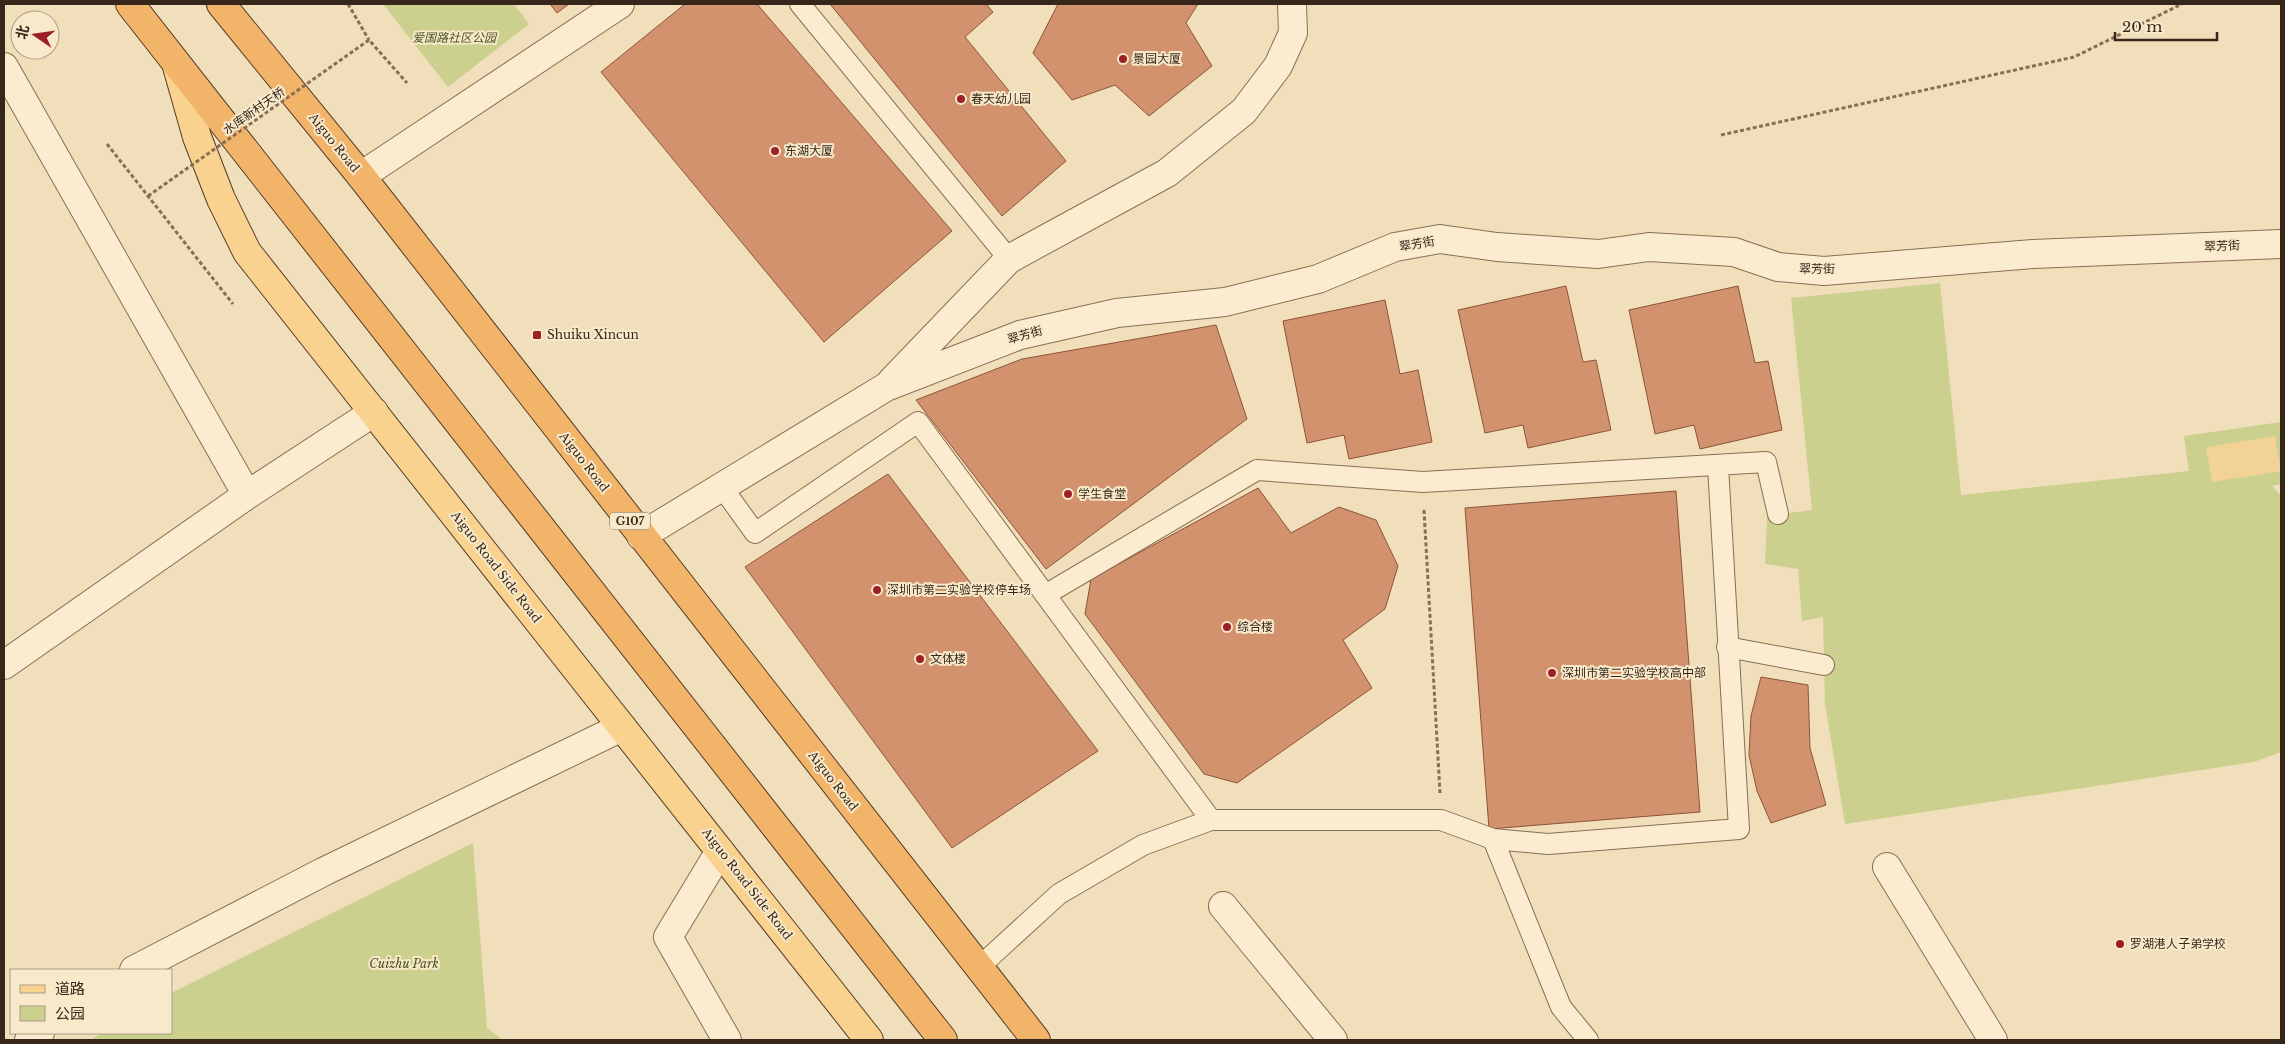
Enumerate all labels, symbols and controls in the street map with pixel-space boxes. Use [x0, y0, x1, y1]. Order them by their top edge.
north arrow [10, 10, 60, 60]
scale bar [2115, 10, 2218, 42]
text: 20 m [2122, 17, 2162, 36]
text: 北 [12, 23, 33, 41]
park label: 爱国路社区公园 [412, 30, 498, 45]
place label: 景园大厦 [1133, 51, 1181, 66]
marker: 景园大厦 [1117, 53, 1129, 65]
street label: 水库新村天桥 [220, 84, 288, 137]
place label: 春天幼儿园 [971, 91, 1031, 106]
marker: 春天幼儿园 [955, 93, 967, 105]
street label: Aiguo Road [305, 109, 363, 175]
place label: 东湖大厦 [785, 143, 833, 158]
marker: 东湖大厦 [769, 145, 781, 157]
street label: 翠芳街 [1398, 233, 1436, 254]
street label: 翠芳街 [2204, 237, 2240, 254]
street label: 翠芳街 [1799, 261, 1835, 276]
street label: 翠芳街 [1005, 322, 1044, 347]
place label: Shuiku Xincun [547, 327, 639, 342]
marker: Shuiku Xincun [531, 329, 543, 341]
street label: Aiguo Road [556, 428, 612, 495]
place label: 学生食堂 [1078, 486, 1126, 501]
marker: 学生食堂 [1062, 488, 1074, 500]
street label: Aiguo Road Side Road [448, 507, 545, 625]
road number: G107 [610, 512, 650, 530]
place label: 深圳市第二实验学校停车场 [887, 582, 1031, 597]
marker: 深圳市第二实验学校停车场 [871, 584, 883, 596]
place label: 综合楼 [1237, 619, 1273, 634]
marker: 综合楼 [1221, 621, 1233, 633]
place label: 文体楼 [930, 651, 966, 666]
marker: 文体楼 [914, 653, 926, 665]
place label: 深圳市第二实验学校高中部 [1562, 665, 1706, 680]
marker: 深圳市第二实验学校高中部 [1546, 667, 1558, 679]
street label: Aiguo Road [805, 747, 861, 814]
street label: Aiguo Road Side Road [699, 824, 796, 942]
place label: 罗湖港人子弟学校 [2130, 936, 2226, 951]
marker: 罗湖港人子弟学校 [2114, 938, 2126, 950]
park label: Cuizhu Park [369, 956, 439, 971]
legend [10, 969, 172, 1034]
text: 道路 [55, 979, 85, 998]
text: 公园 [55, 1004, 85, 1023]

